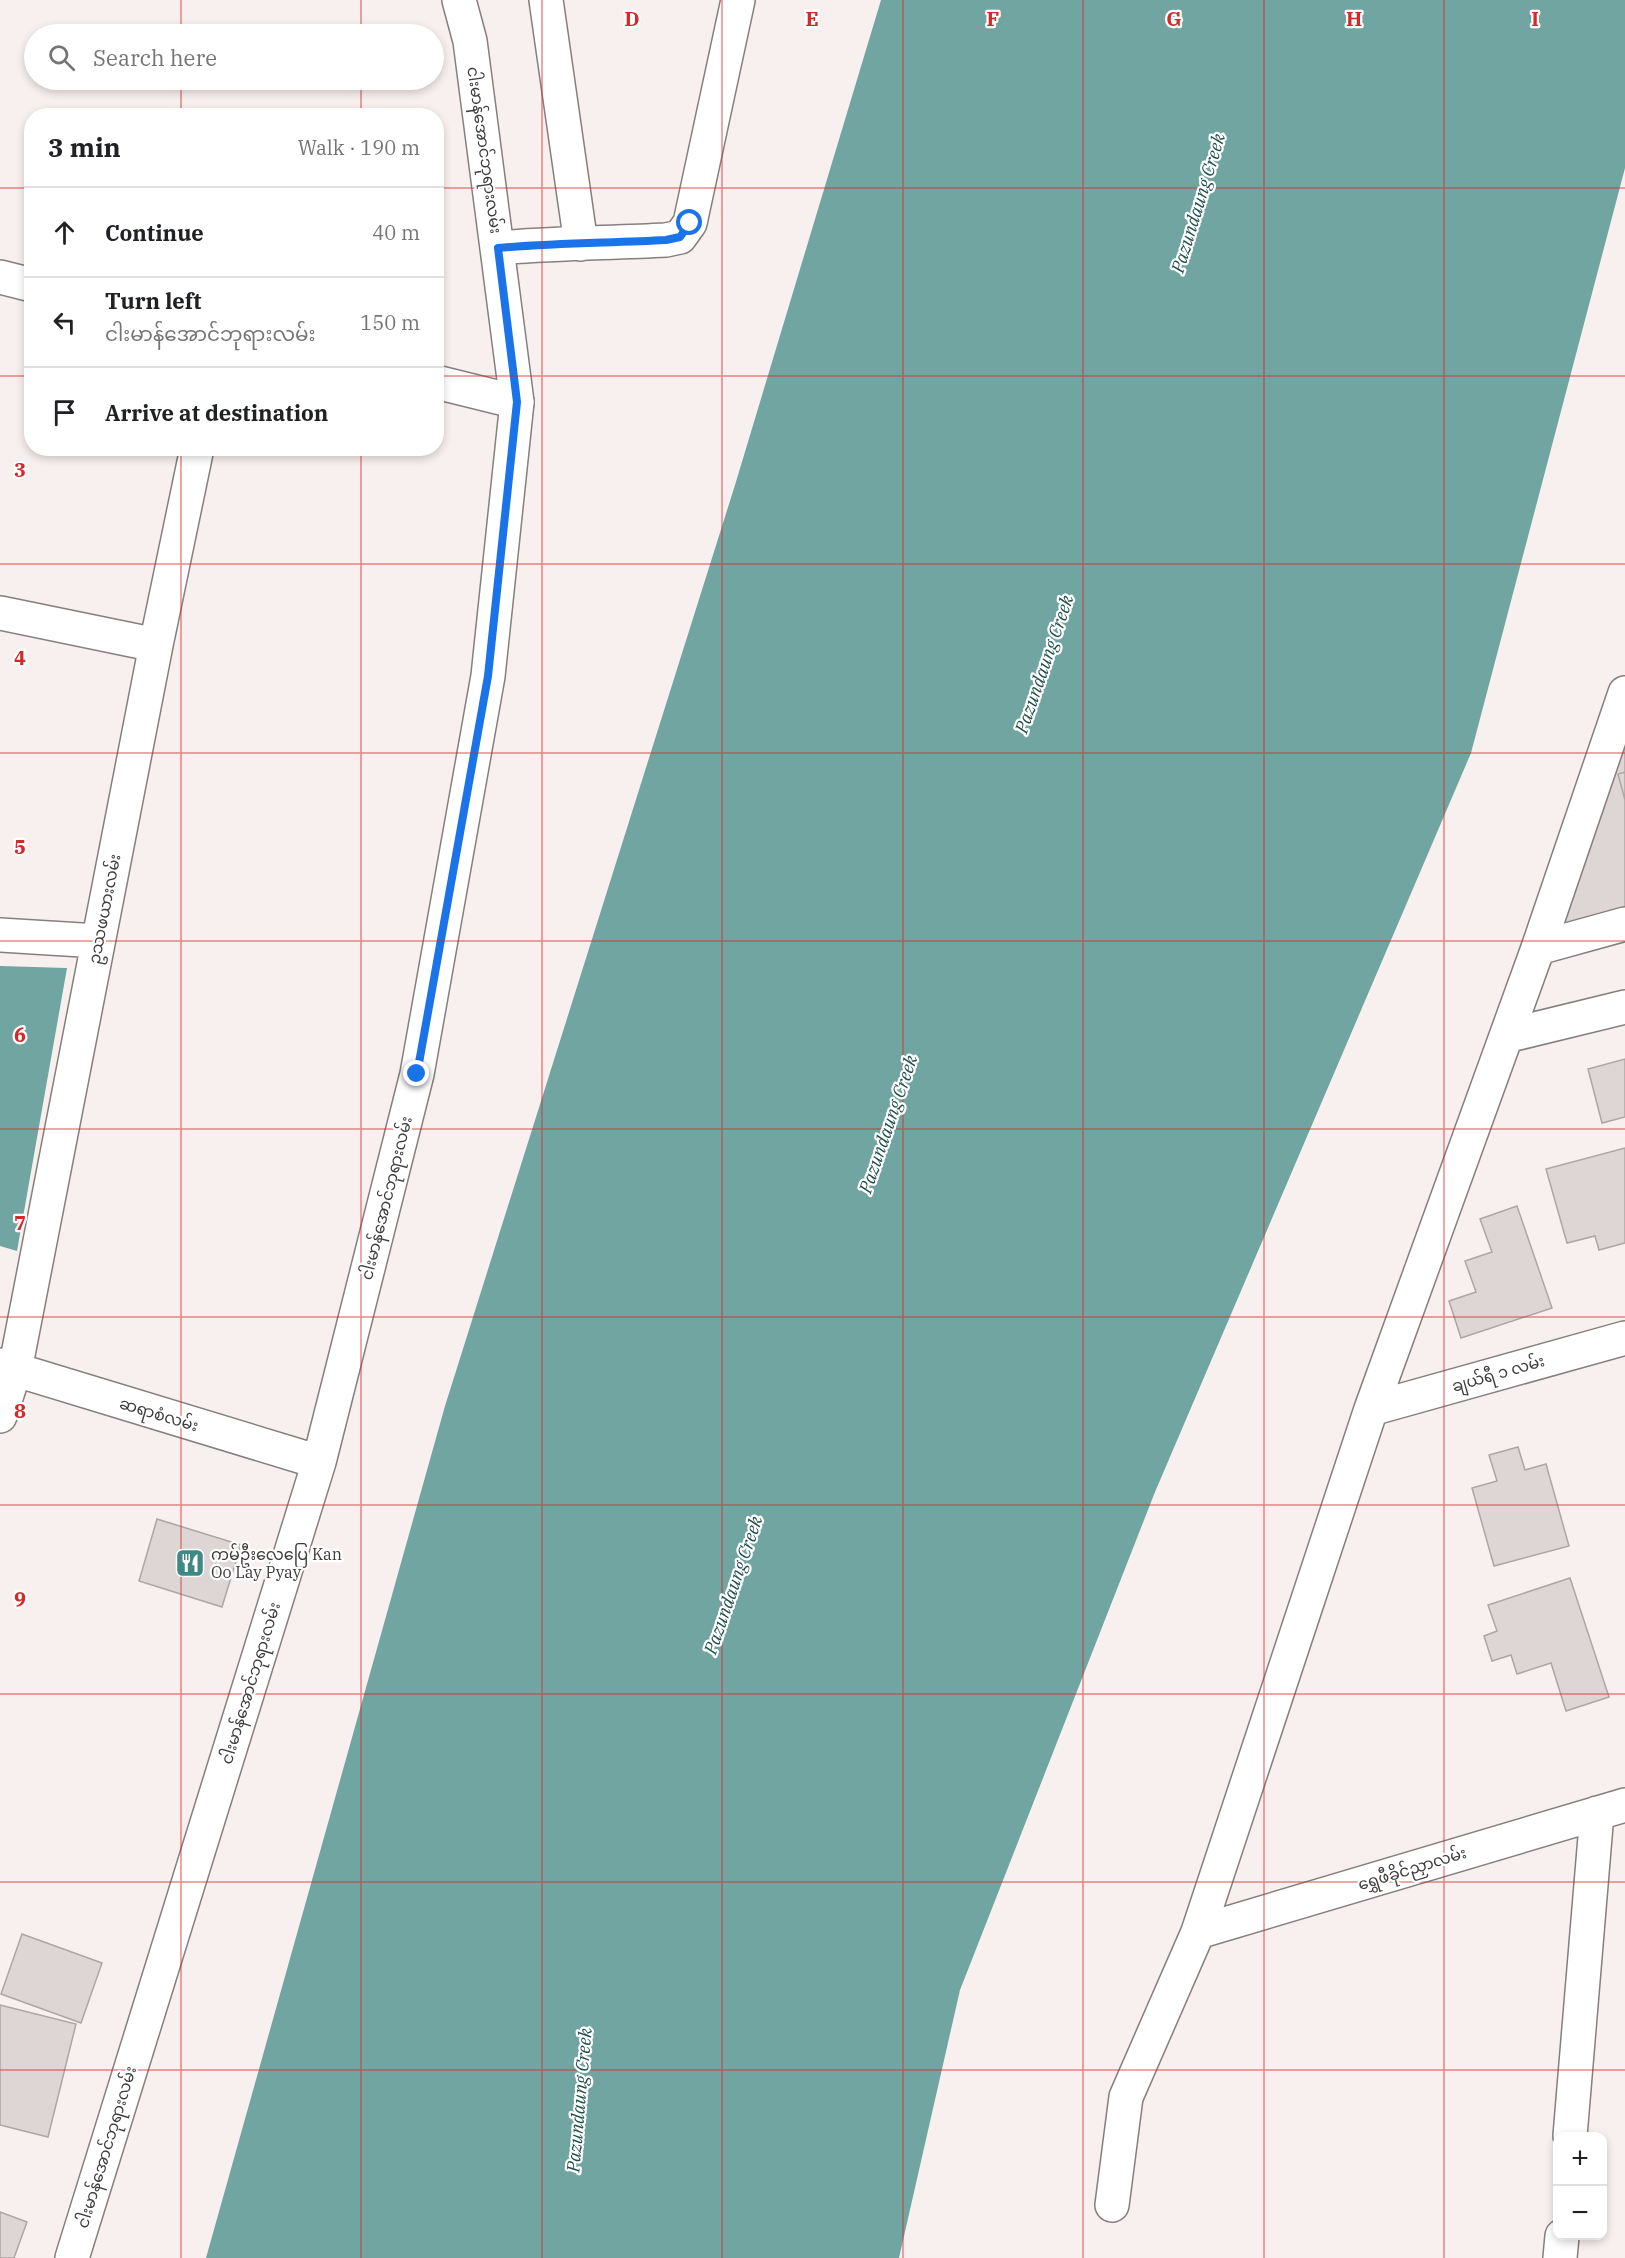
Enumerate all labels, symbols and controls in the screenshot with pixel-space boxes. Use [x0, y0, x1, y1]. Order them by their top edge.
text: D [624, 5, 640, 32]
text: E [805, 5, 819, 32]
text: F [987, 5, 999, 32]
text: G [1166, 5, 1182, 32]
text: H [1346, 5, 1362, 32]
text: I [1531, 5, 1539, 32]
search box [24, 24, 444, 90]
icon: search [45, 41, 78, 74]
text: Search here [93, 43, 217, 72]
street label: ငါးမာန်အောင်ဘုရားလမ်း [458, 65, 508, 235]
text: 3 min [48, 130, 121, 164]
water label: Pazundaung Creek [1166, 130, 1230, 277]
text: Walk · 190 m [298, 134, 420, 161]
route start [676, 209, 702, 235]
icon: ahead [48, 216, 81, 249]
text: Continue [105, 218, 204, 247]
text: 40 m [372, 219, 420, 246]
text: Turn left [105, 286, 201, 315]
icon: left [48, 306, 81, 339]
text: 150 m [360, 309, 420, 336]
text: ငါးမာန်အောင်ဘုရားလမ်း [105, 320, 315, 347]
icon: arrive [48, 396, 81, 429]
text: Arrive at destination [105, 398, 328, 427]
text: 3 [14, 456, 26, 483]
water label: Pazundaung Creek [1009, 591, 1079, 737]
text: 4 [14, 644, 26, 671]
text: 5 [14, 833, 26, 860]
street label: ဥဿဖယားလမ်း [83, 852, 128, 967]
text: 6 [14, 1021, 26, 1048]
water label: Pazundaung Creek [853, 1051, 923, 1197]
route end [403, 1060, 429, 1086]
street label: ငါးမာန်အောင်ဘုရားလမ်း [355, 1114, 421, 1283]
text: 7 [14, 1209, 26, 1236]
street label: ချယ်ရီ ၁ လမ်း [1449, 1349, 1548, 1400]
street label: ဆရာစံလမ်း [116, 1392, 201, 1439]
text: 8 [14, 1397, 26, 1424]
water label: Pazundaung Creek [698, 1512, 768, 1658]
place label: ကမ်ဦးလေပြေ Kan Oo Lay Pyay [211, 1543, 342, 1582]
restaurant icon: ကမ်ဦးလေပြေ Kan Oo Lay Pyay [174, 1547, 206, 1579]
text: 9 [14, 1585, 26, 1612]
street label: ငါးမာန်အောင်ဘုရားလမ်း [215, 1599, 289, 1768]
street label: ရွှေဖီခိုင်ညှာလမ်း [1355, 1841, 1470, 1899]
water label: Pazundaung Creek [561, 2026, 597, 2174]
street label: ငါးမာန်အောင်ဘုရားလမ်း [71, 2063, 145, 2232]
map controls [1553, 2132, 1607, 2240]
button: + [1553, 2132, 1607, 2186]
button: − [1553, 2186, 1607, 2240]

